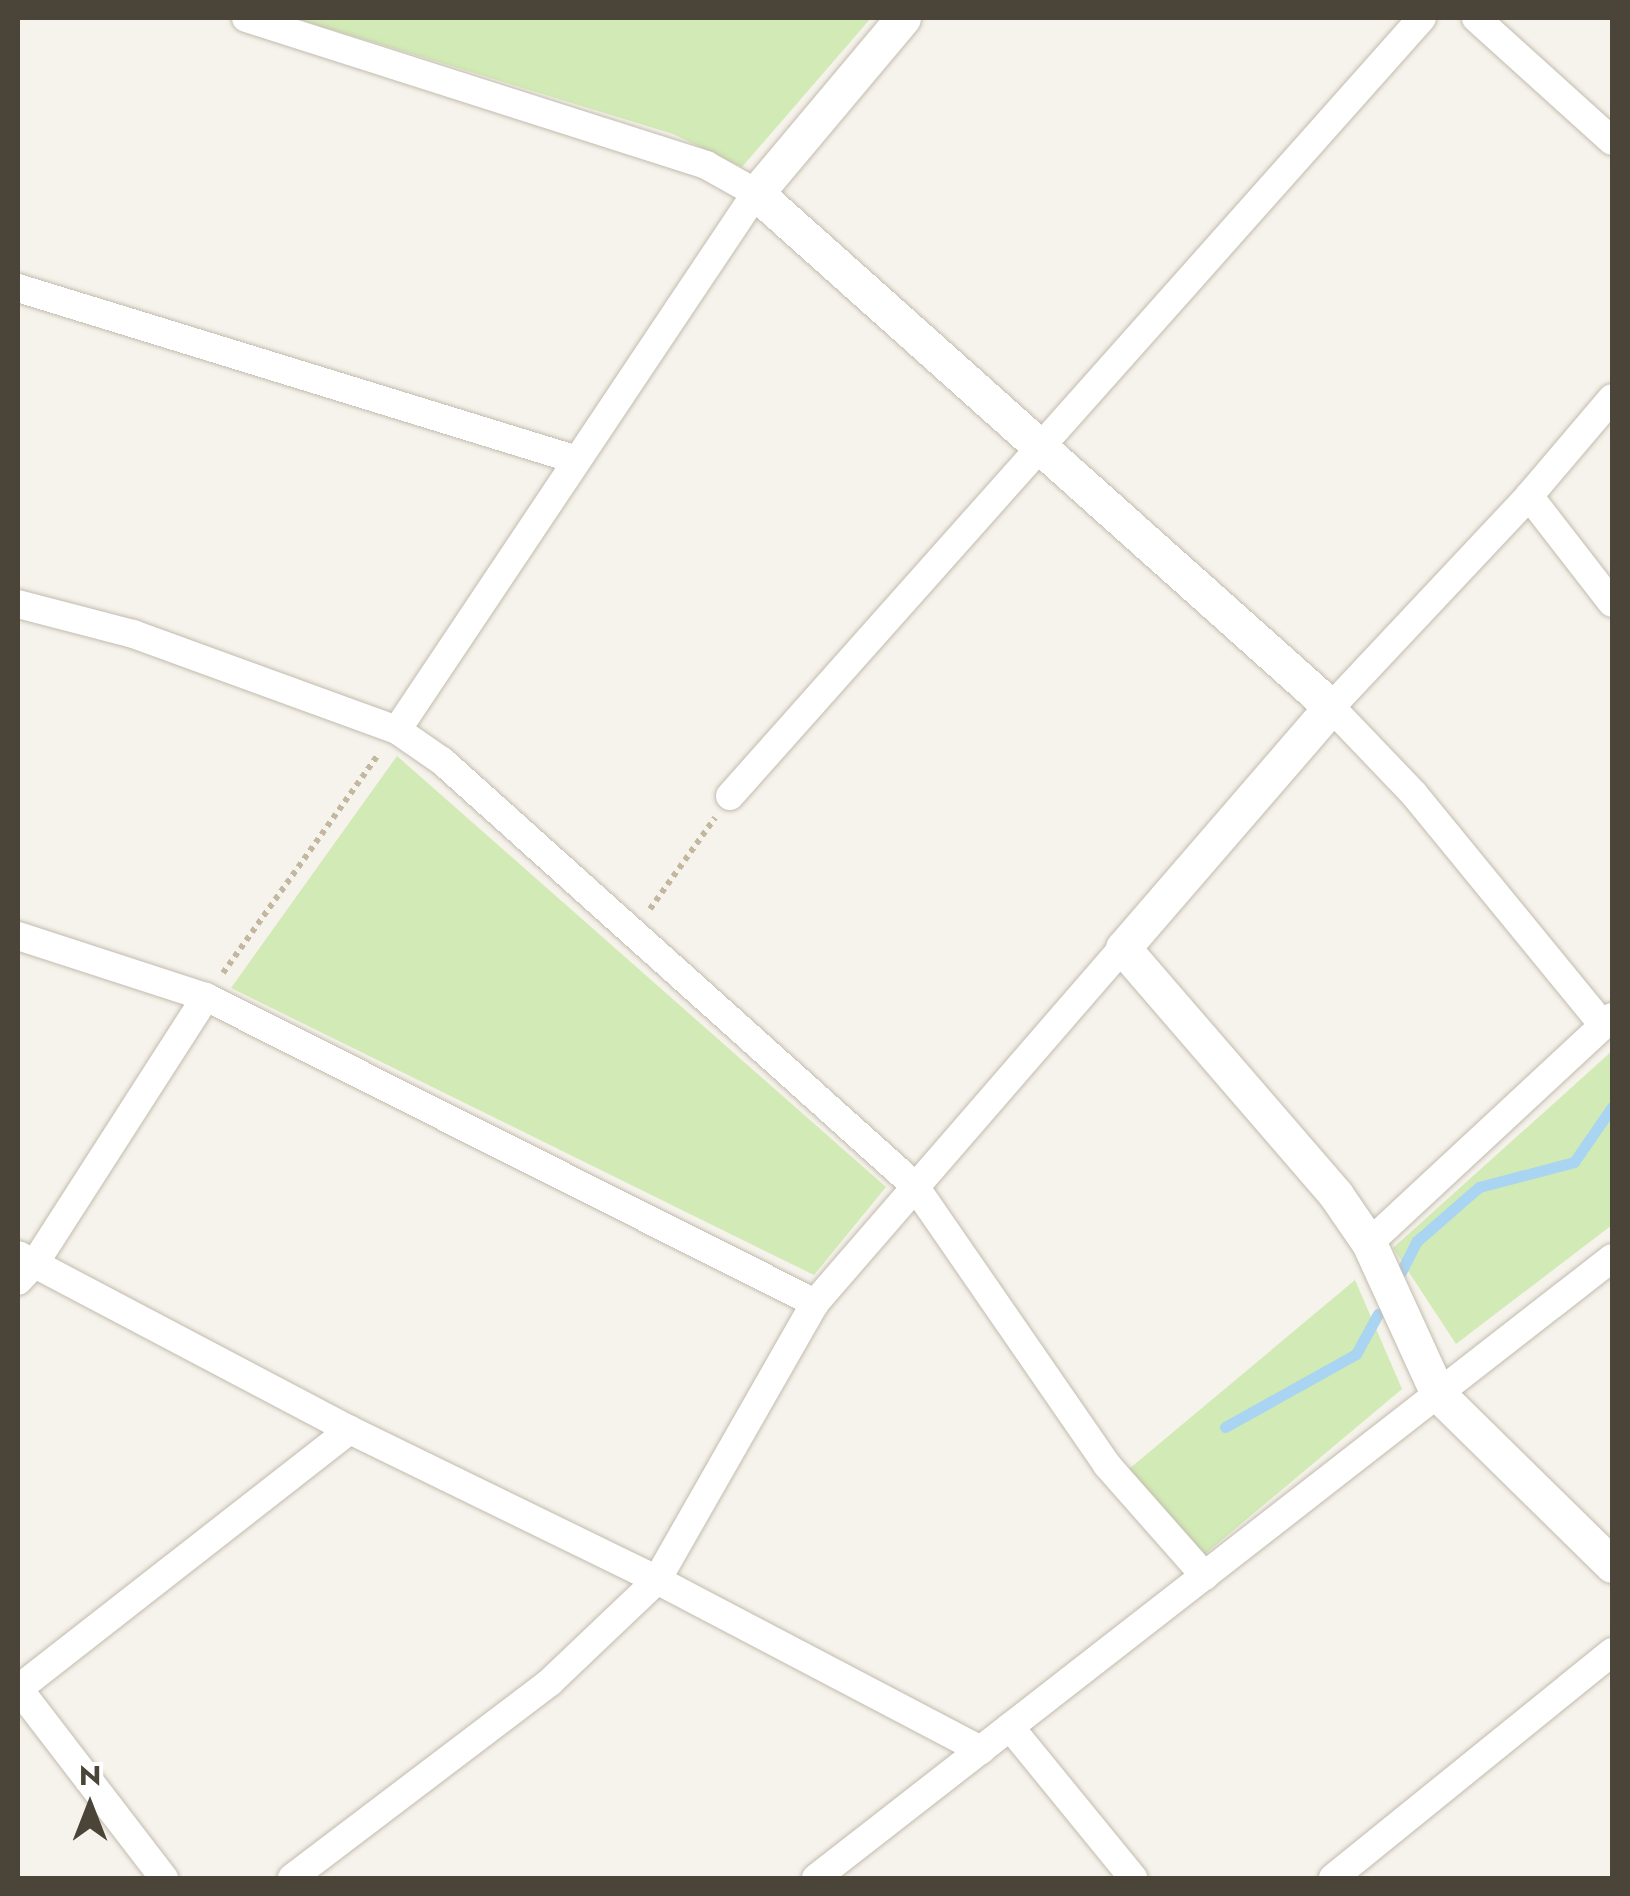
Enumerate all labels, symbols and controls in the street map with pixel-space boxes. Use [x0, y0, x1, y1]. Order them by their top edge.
text: N [79, 1755, 101, 1796]
north arrow [40, 1756, 140, 1856]

